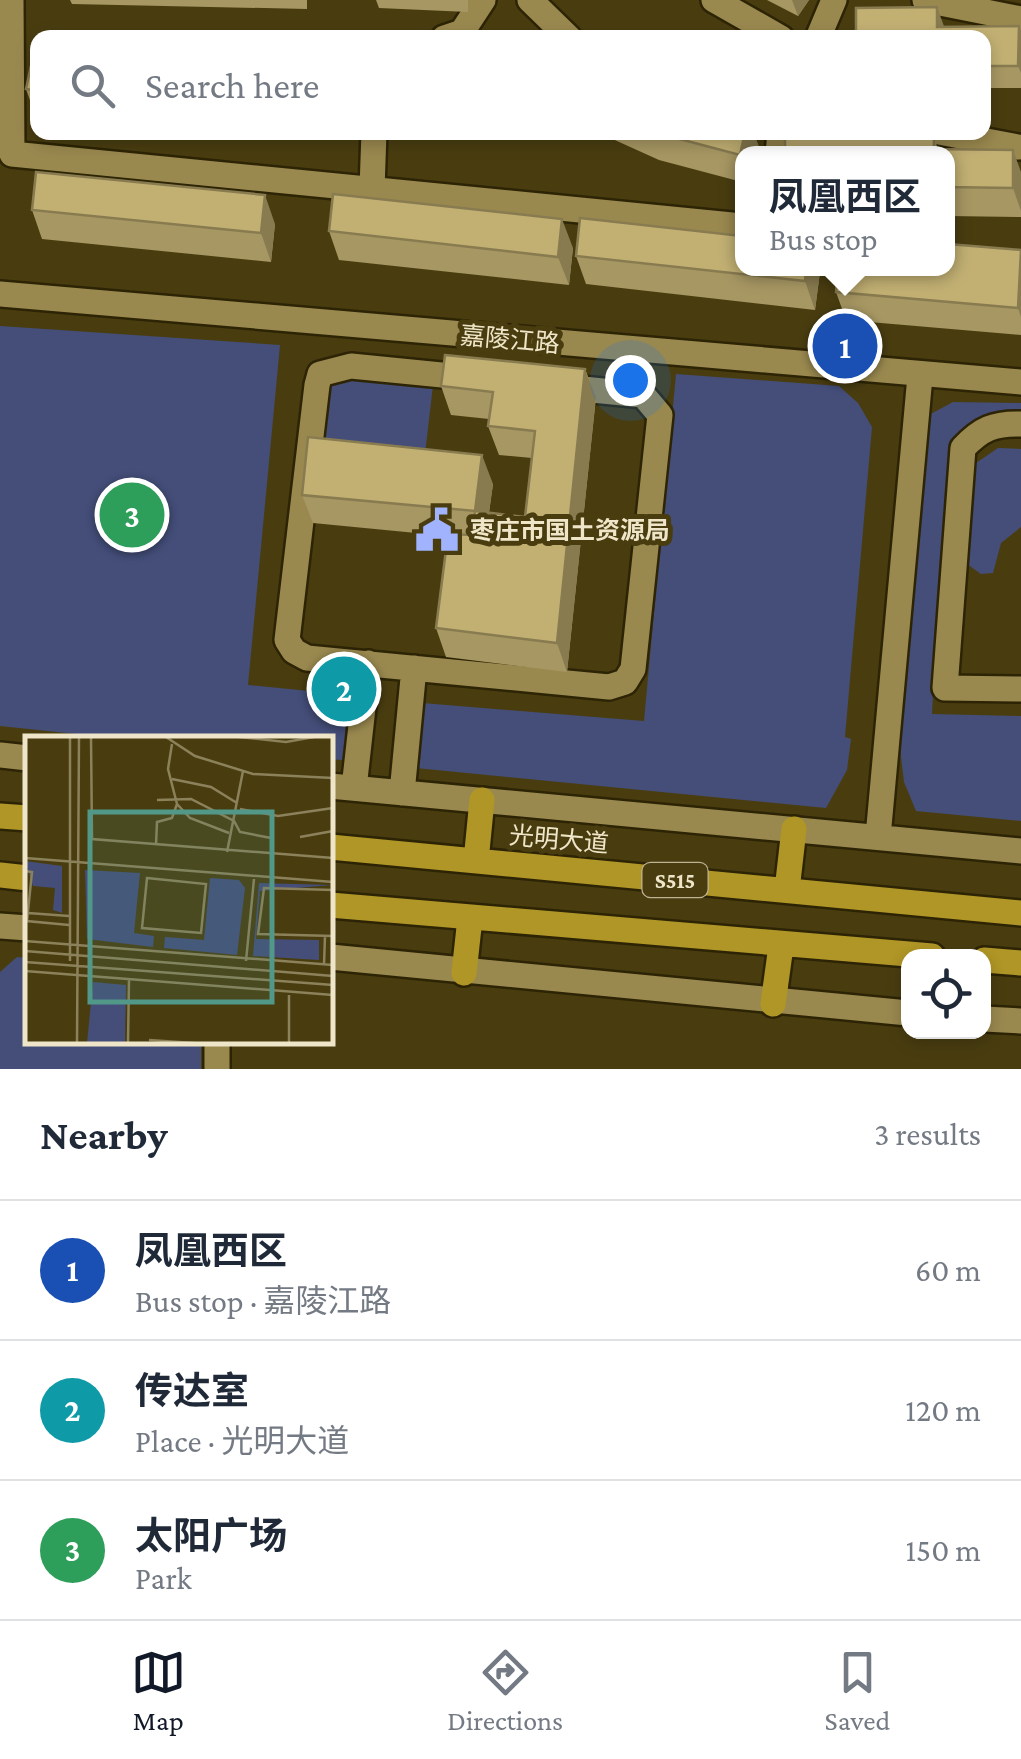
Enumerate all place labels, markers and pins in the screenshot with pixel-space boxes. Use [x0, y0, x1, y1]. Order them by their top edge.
pin: 1 [812, 308, 878, 384]
pin: 3 [100, 478, 164, 552]
public building icon: 枣庄市国土资源局 [413, 506, 461, 554]
place label: 枣庄市国土资源局 [470, 517, 670, 544]
pin: 2 [312, 652, 376, 726]

